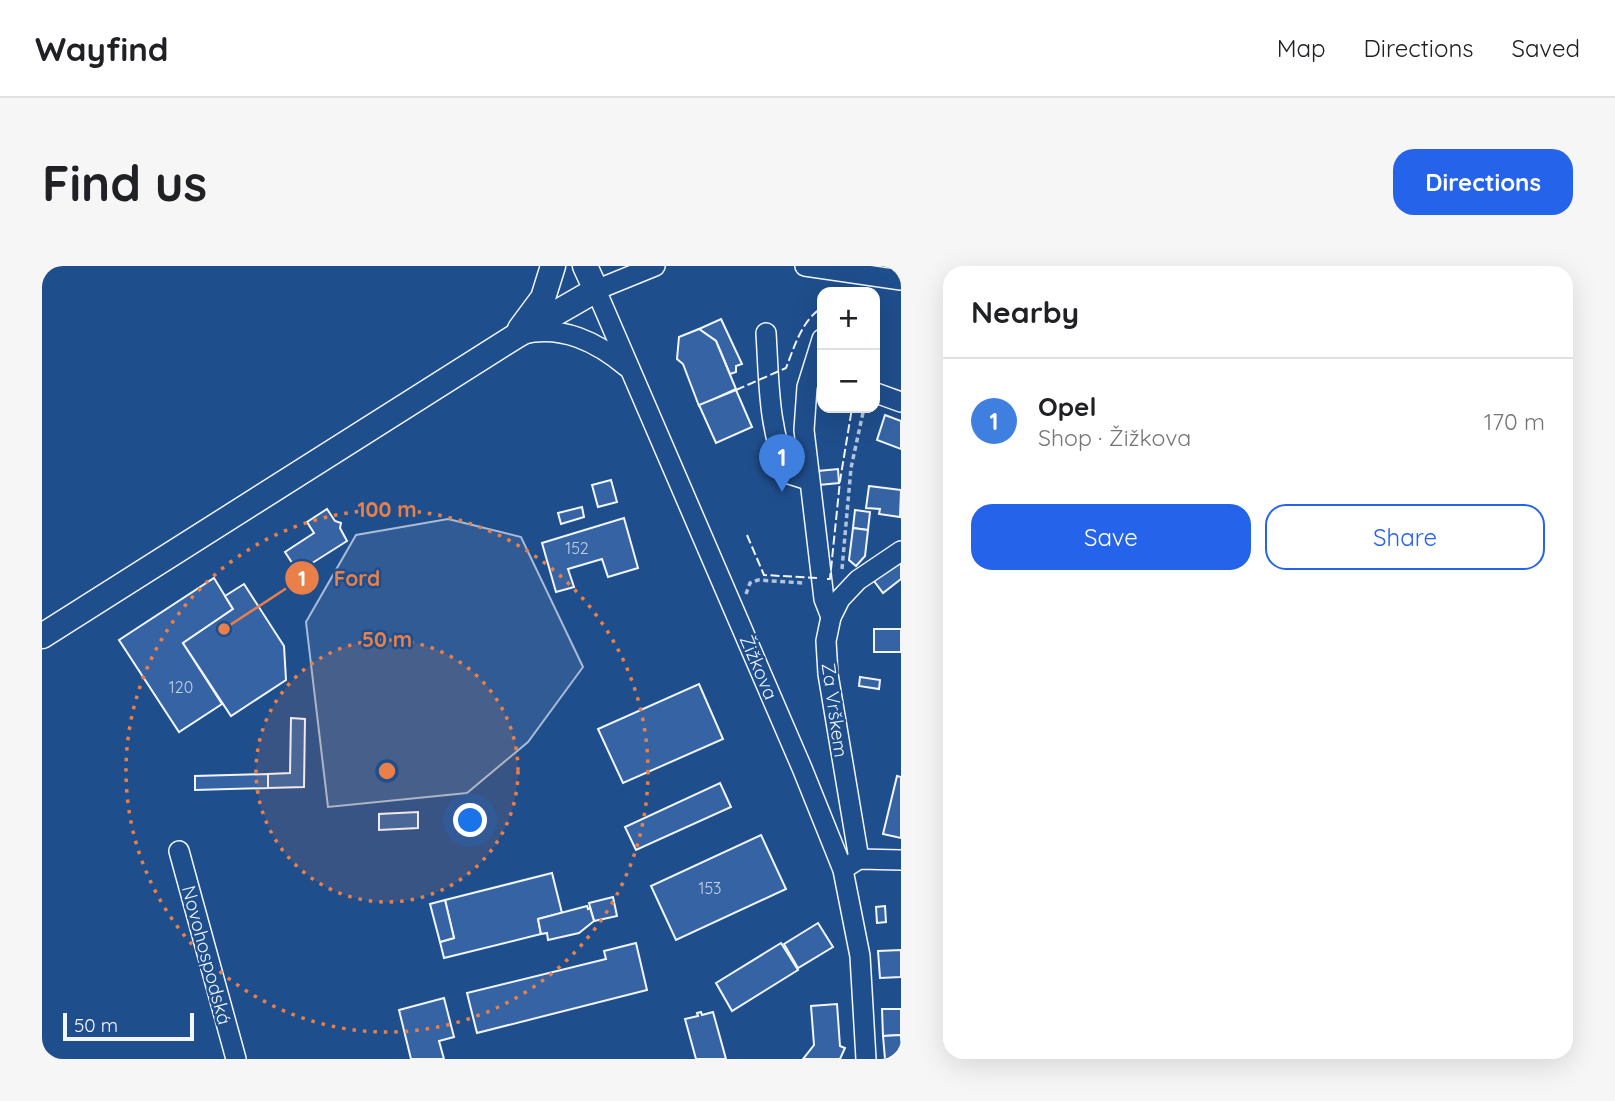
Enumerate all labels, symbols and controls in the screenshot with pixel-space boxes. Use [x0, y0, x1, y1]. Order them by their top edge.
text: Wayfind [35, 28, 169, 69]
text: Map [1277, 33, 1326, 63]
text: Directions [1364, 33, 1474, 63]
text: Saved [1512, 33, 1580, 63]
button: Directions [1393, 149, 1573, 215]
text: Find us [42, 152, 207, 213]
map controls [817, 287, 880, 413]
button: + [817, 287, 880, 350]
text: Nearby [971, 293, 1079, 331]
button: − [817, 350, 880, 413]
text: Opel [1038, 390, 1096, 423]
text: 1 [990, 407, 998, 436]
text: 170 m [1484, 407, 1545, 436]
text: Shop · Žižkova [1038, 423, 1191, 452]
pin: 1 [759, 434, 805, 492]
text: 100 m [357, 496, 417, 522]
button: Save [971, 504, 1251, 570]
button: Share [1265, 504, 1545, 570]
house number: 152 [565, 538, 589, 558]
callout: Ford [285, 557, 394, 599]
text: 1 [298, 565, 306, 591]
text: Ford [334, 565, 380, 591]
text: 50 m [362, 626, 412, 652]
street label: Žižkova [735, 631, 783, 703]
street label: Za Vrškem [816, 661, 854, 759]
house number: 120 [169, 677, 193, 697]
centre of rings [375, 759, 399, 783]
your location [453, 803, 487, 837]
house number: 153 [698, 878, 722, 898]
street label: Novohospodská [177, 883, 237, 1027]
scale bar [63, 1010, 194, 1042]
text: 50 m [74, 1013, 118, 1037]

